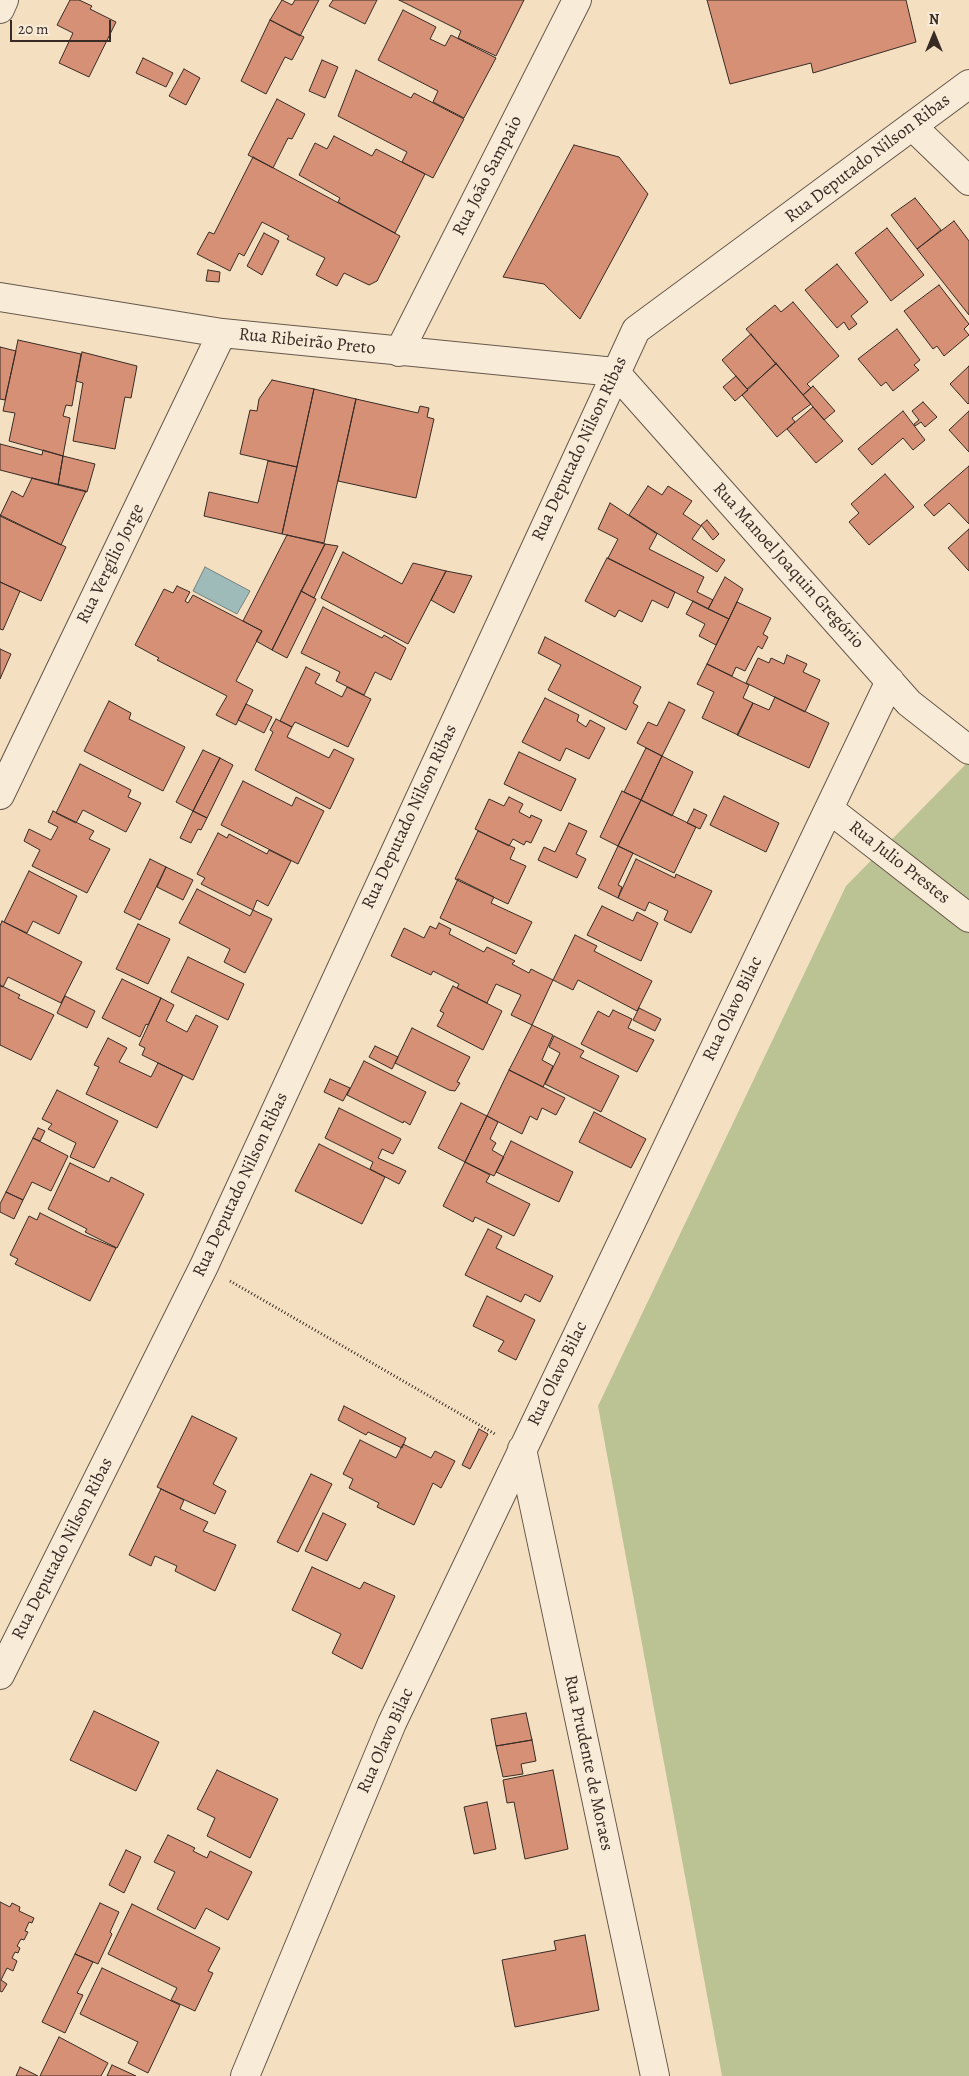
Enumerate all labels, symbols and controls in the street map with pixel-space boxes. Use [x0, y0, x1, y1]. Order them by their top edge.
scale bar [12, 10, 114, 42]
north arrow [909, 10, 959, 60]
text: N [929, 10, 939, 29]
text: 20 m [18, 19, 49, 39]
street label: Rua Deputado Nilson Ribas [781, 90, 955, 228]
street label: Rua João Sampaio [448, 112, 528, 240]
street label: Rua Ribeirão Preto [238, 324, 376, 360]
street label: Rua Deputado Nilson Ribas [528, 353, 632, 545]
street label: Rua Manoel Joaquin Gregório [708, 479, 868, 653]
street label: Rua Vergílio Jorge [73, 500, 149, 628]
street label: Rua Deputado Nilson Ribas [358, 721, 462, 913]
street label: Rua Julio Prestes [844, 817, 954, 909]
street label: Rua Olavo Bilac [698, 953, 768, 1065]
street label: Rua Deputado Nilson Ribas [189, 1089, 293, 1281]
street label: Rua Olavo Bilac [523, 1318, 593, 1430]
street label: Rua Deputado Nilson Ribas [8, 1454, 118, 1644]
street label: Rua Prudente de Moraes [559, 1673, 617, 1853]
street label: Rua Olavo Bilac [353, 1685, 419, 1797]

